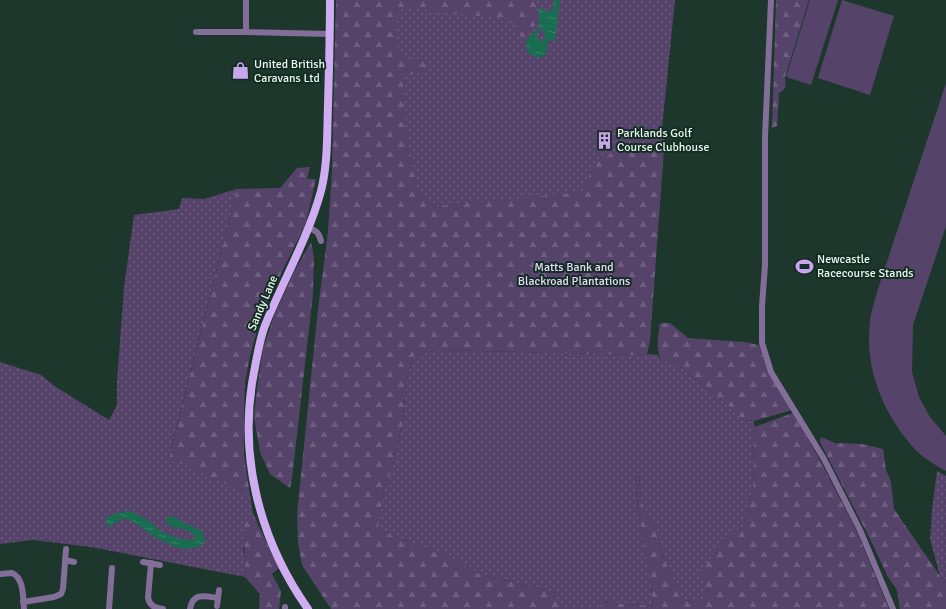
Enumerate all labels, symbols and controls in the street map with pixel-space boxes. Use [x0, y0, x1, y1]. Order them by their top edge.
place label: United British Caravans Ltd [254, 57, 325, 86]
shop icon: United British Caravans Ltd [231, 61, 251, 81]
place label: Parklands Golf Course Clubhouse [617, 126, 709, 155]
building icon: Parklands Golf Course Clubhouse [594, 130, 614, 150]
place label: Newcastle Racecourse Stands [817, 252, 914, 281]
sports icon: Newcastle Racecourse Stands [794, 256, 814, 276]
park label: Matts Bank and Blackroad Plantations [518, 260, 630, 289]
street label: Sandy Lane [245, 273, 281, 333]

